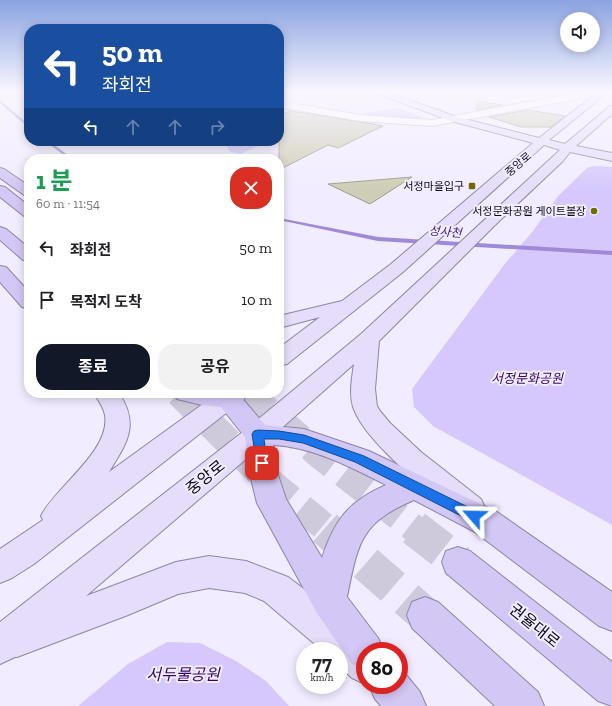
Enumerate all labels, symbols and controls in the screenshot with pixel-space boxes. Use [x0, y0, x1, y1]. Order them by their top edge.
map controls [560, 12, 600, 52]
button: sound [560, 12, 600, 52]
text: 50 m [102, 36, 163, 69]
icon: left [36, 40, 88, 92]
text: 좌회전 [102, 74, 152, 96]
icon: left [80, 116, 102, 138]
icon: ahead [122, 116, 144, 138]
icon: ahead [164, 116, 186, 138]
icon: right [206, 116, 228, 138]
street label: 중앙로 [503, 150, 534, 179]
text: 1 분 [36, 166, 72, 195]
button: close [230, 167, 272, 209]
place label: 서정마을입구 [403, 180, 464, 193]
marker: 서정마을입구 [467, 181, 477, 191]
text: 60 m · 11:54 [36, 196, 100, 211]
place label: 서정문화공원 게이트볼장 [472, 205, 586, 218]
marker: 서정문화공원 게이트볼장 [589, 206, 599, 216]
water label: 성사천 [428, 224, 464, 240]
icon: left [36, 237, 58, 259]
text: 50 m [239, 239, 272, 257]
text: 좌회전 [70, 241, 111, 259]
icon: arrive [36, 289, 58, 311]
text: 10 m [241, 291, 272, 309]
text: 목적지 도착 [70, 293, 142, 311]
button: 종료 [36, 344, 150, 390]
button: 공유 [158, 344, 272, 390]
park label: 서정문화공원 [491, 371, 564, 386]
pin [245, 446, 279, 480]
icon: arrive [251, 452, 273, 474]
street label: 중앙로 [182, 456, 229, 499]
position arrow [453, 495, 495, 537]
street label: 권율대로 [506, 599, 564, 651]
speed limit sign: 80 [356, 642, 408, 694]
text: 77 [312, 651, 332, 675]
park label: 서두물공원 [146, 665, 221, 684]
text: km/h [311, 672, 333, 684]

